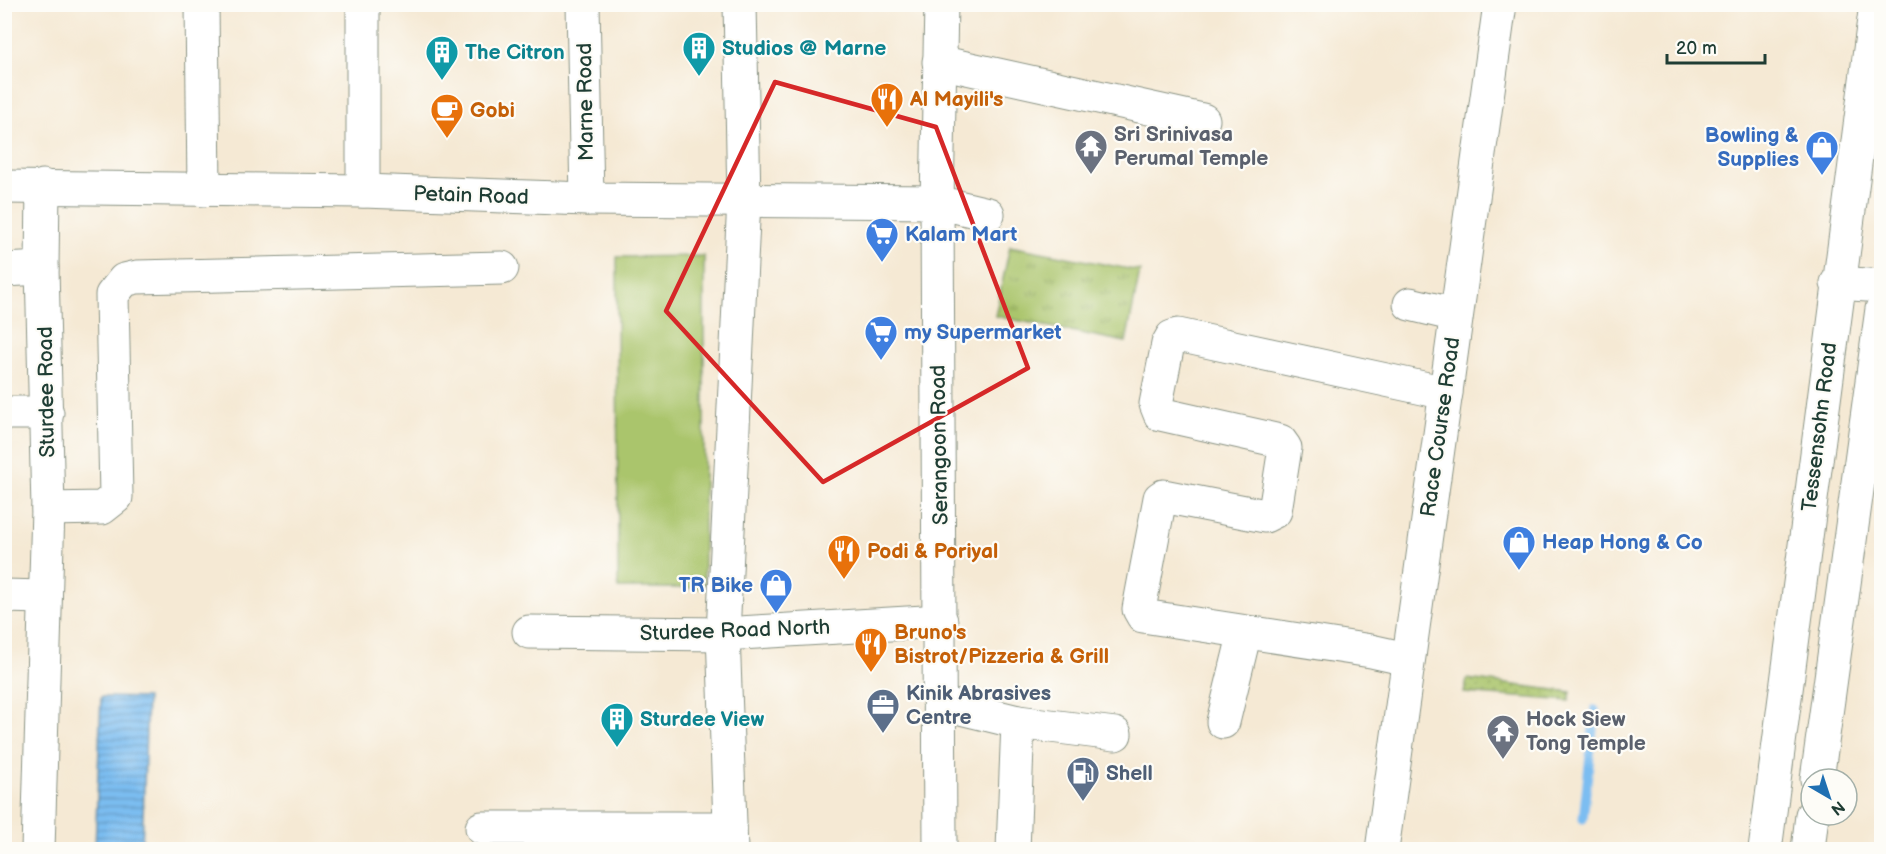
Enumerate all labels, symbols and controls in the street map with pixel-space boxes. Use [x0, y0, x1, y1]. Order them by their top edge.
scale bar [1667, 27, 1764, 65]
building icon: Studios @ Marne [681, 30, 717, 77]
building icon: The Citron [424, 34, 460, 81]
place label: Studios @ Marne [722, 36, 886, 61]
text: 20 m [1676, 38, 1717, 59]
place label: The Citron [465, 40, 565, 65]
street label: Marne Road [572, 43, 599, 161]
restaurant icon: Al Mayili's [869, 81, 905, 128]
place label: Al Mayili's [909, 87, 1003, 112]
cafe icon: Gobi [429, 92, 465, 139]
place label: Gobi [470, 98, 515, 123]
place label: Sri Srinivasa Perumal Temple [1114, 122, 1268, 171]
place label: Bowling & Supplies [1705, 123, 1799, 172]
temple icon: Sri Srinivasa Perumal Temple [1073, 128, 1109, 175]
shop icon: Bowling & Supplies [1804, 129, 1840, 176]
street label: Petain Road [413, 181, 529, 210]
supermarket icon: Kalam Mart [864, 216, 900, 263]
place label: Kalam Mart [905, 222, 1017, 247]
supermarket icon: my Supermarket [863, 314, 899, 361]
place label: my Supermarket [904, 320, 1062, 345]
street label: Sturdee Road [33, 326, 60, 458]
street label: Race Course Road [1415, 336, 1465, 519]
street label: Tessensohn Road [1797, 341, 1842, 513]
street label: Serangoon Road [926, 365, 953, 525]
shop icon: Heap Hong & Co [1501, 524, 1537, 571]
place label: Heap Hong & Co [1542, 530, 1703, 555]
restaurant icon: Podi & Poriyal [826, 533, 862, 580]
place label: Podi & Poriyal [867, 539, 998, 564]
shop icon: TR Bike [758, 567, 794, 614]
place label: TR Bike [678, 573, 753, 598]
street label: Sturdee Road North [639, 615, 831, 646]
place label: Bruno's Bistrot/Pizzeria & Grill [894, 620, 1109, 669]
restaurant icon: Bruno's Bistrot/Pizzeria & Grill [853, 626, 889, 673]
place label: Kinik Abrasives Centre [906, 681, 1051, 730]
office icon: Kinik Abrasives Centre [865, 687, 901, 734]
building icon: Sturdee View [599, 701, 635, 748]
place label: Sturdee View [640, 707, 764, 732]
place label: Hock Siew Tong Temple [1526, 707, 1646, 756]
temple icon: Hock Siew Tong Temple [1485, 713, 1521, 760]
fuel station icon: Shell [1065, 755, 1101, 802]
place label: Shell [1106, 761, 1153, 786]
north arrow [1799, 767, 1859, 827]
text: N [1827, 796, 1848, 819]

